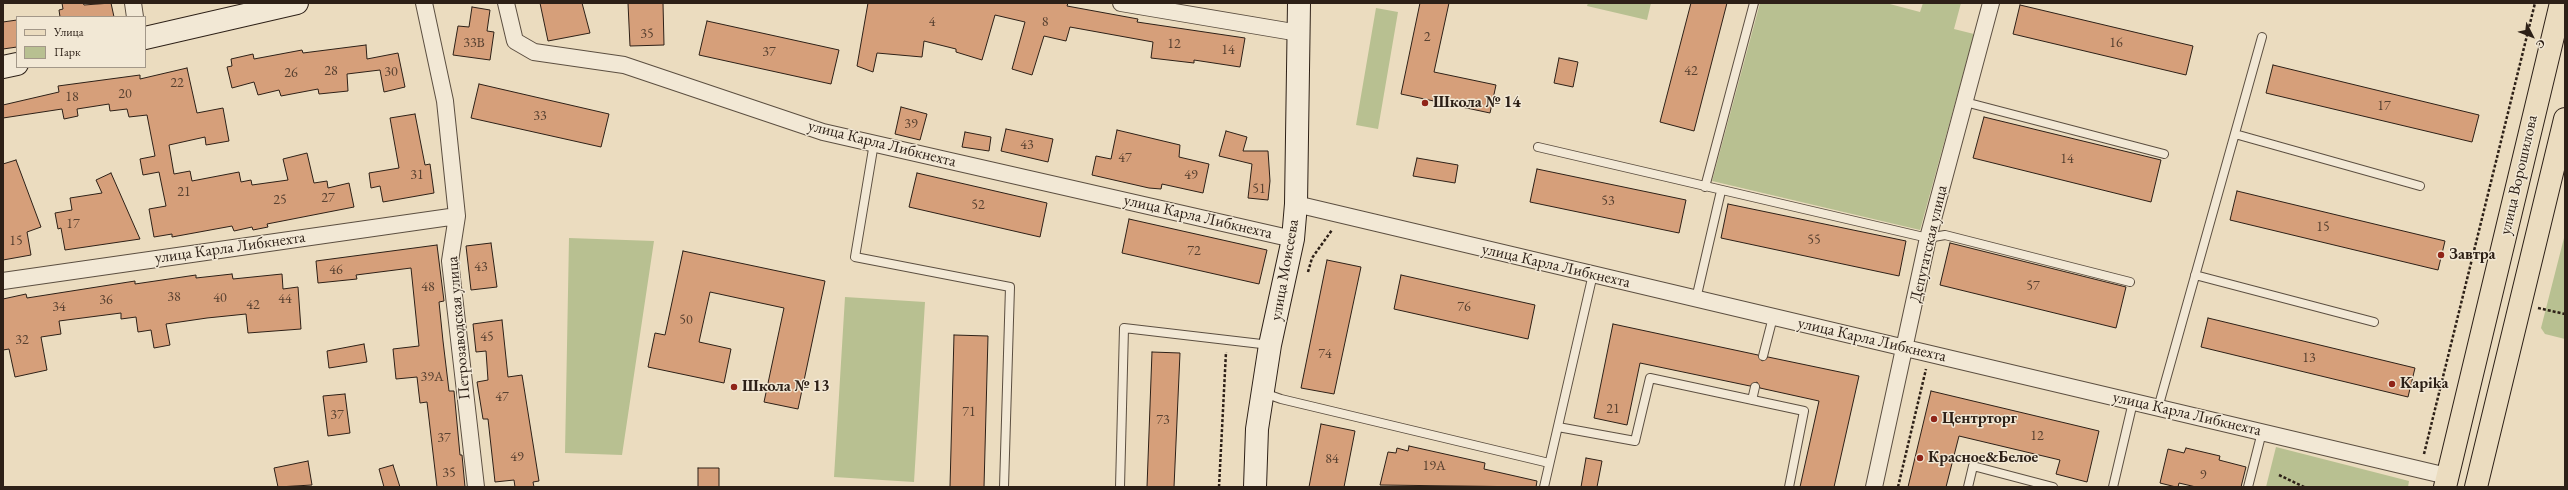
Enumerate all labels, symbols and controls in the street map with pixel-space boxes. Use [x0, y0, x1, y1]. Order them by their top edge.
house number: 4 [929, 14, 935, 30]
house number: 8 [1042, 14, 1048, 30]
legend [16, 16, 146, 68]
north arrow [2512, 16, 2552, 56]
text: Улица [54, 24, 84, 40]
house number: 35 [640, 26, 654, 42]
house number: 2 [1424, 29, 1430, 45]
house number: 33В [463, 35, 485, 51]
house number: 16 [2109, 35, 2123, 51]
house number: 12 [1167, 36, 1181, 52]
text: С [2533, 36, 2549, 52]
house number: 14 [1221, 42, 1235, 58]
text: Парк [54, 44, 81, 60]
house number: 37 [762, 44, 776, 60]
house number: 28 [324, 63, 338, 79]
house number: 42 [1684, 63, 1698, 79]
house number: 30 [384, 64, 398, 80]
house number: 26 [284, 65, 298, 81]
house number: 22 [170, 75, 184, 91]
house number: 20 [118, 86, 132, 102]
house number: 18 [65, 89, 79, 105]
place label: Школа № 14 [1433, 93, 1521, 113]
marker: Школа № 14 [1420, 98, 1430, 108]
house number: 17 [2377, 98, 2391, 114]
house number: 33 [533, 108, 547, 124]
street label: улица Ворошилова [2496, 113, 2542, 237]
street label: улица Карла Либкнехта [806, 116, 958, 172]
house number: 39 [904, 116, 918, 132]
house number: 43 [1020, 137, 1034, 153]
house number: 47 [1118, 150, 1132, 166]
house number: 14 [2060, 151, 2074, 167]
house number: 31 [410, 167, 424, 183]
house number: 49 [1184, 167, 1198, 183]
house number: 51 [1252, 181, 1266, 197]
street label: Депутатская улица [1906, 183, 1952, 305]
house number: 21 [177, 184, 191, 200]
house number: 27 [321, 190, 335, 206]
street label: улица Карла Либкнехта [1122, 191, 1274, 243]
house number: 25 [273, 192, 287, 208]
house number: 53 [1601, 193, 1615, 209]
house number: 52 [971, 197, 985, 213]
house number: 17 [66, 216, 80, 232]
street label: улица Моисеева [1267, 218, 1303, 322]
house number: 15 [2316, 219, 2330, 235]
street label: улица Карла Либкнехта [153, 228, 307, 268]
house number: 55 [1807, 232, 1821, 248]
house number: 15 [9, 233, 23, 249]
street label: улица Карла Либкнехта [1480, 240, 1632, 292]
house number: 72 [1187, 243, 1201, 259]
place label: Завтра [2449, 245, 2496, 265]
marker: Завтра [2436, 250, 2446, 260]
street label: Петрозаводская улица [443, 255, 475, 401]
house number: 43 [474, 259, 488, 275]
house number: 46 [329, 262, 343, 278]
house number: 57 [2026, 278, 2040, 294]
house number: 48 [421, 279, 435, 295]
house number: 38 [167, 289, 181, 305]
house number: 40 [213, 290, 227, 306]
house number: 44 [278, 291, 292, 307]
house number: 36 [99, 292, 113, 308]
house number: 42 [246, 297, 260, 313]
house number: 34 [52, 299, 66, 315]
house number: 76 [1457, 299, 1471, 315]
house number: 50 [679, 312, 693, 328]
street label: улица Карла Либкнехта [1796, 314, 1948, 366]
house number: 45 [480, 329, 494, 345]
house number: 32 [15, 332, 29, 348]
house number: 74 [1318, 346, 1332, 362]
house number: 13 [2302, 350, 2316, 366]
house number: 39А [420, 369, 444, 385]
place label: Kapika [2400, 374, 2448, 394]
place label: Школа № 13 [742, 377, 830, 397]
marker: Kapika [2387, 379, 2397, 389]
marker: Школа № 13 [729, 382, 739, 392]
street label: улица Карла Либкнехта [2111, 388, 2263, 440]
house number: 47 [495, 389, 509, 405]
house number: 21 [1606, 401, 1620, 417]
house number: 71 [962, 404, 976, 420]
house number: 37 [330, 407, 344, 423]
place label: Центрторг [1942, 409, 2017, 429]
house number: 73 [1156, 412, 1170, 428]
marker: Центрторг [1929, 414, 1939, 424]
house number: 12 [2030, 428, 2044, 444]
house number: 37 [437, 430, 451, 446]
place label: Красное&Белое [1928, 448, 2038, 468]
house number: 49 [510, 449, 524, 465]
house number: 84 [1325, 451, 1339, 467]
marker: Красное&Белое [1915, 453, 1925, 463]
house number: 19А [1422, 458, 1446, 474]
house number: 35 [442, 465, 456, 481]
house number: 9 [2200, 467, 2206, 483]

